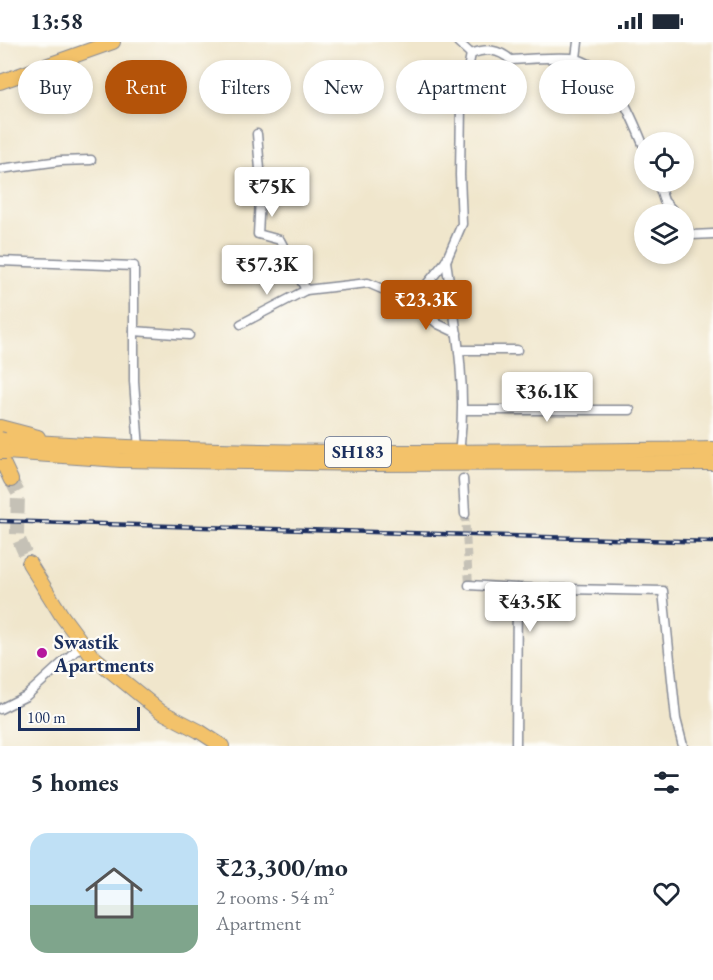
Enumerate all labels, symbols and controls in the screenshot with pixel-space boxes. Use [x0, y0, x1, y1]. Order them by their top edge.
text: 13:58 [30, 7, 83, 36]
chip: Buy [18, 60, 93, 114]
chip: Rent [105, 60, 187, 114]
chip: Filters [199, 60, 291, 114]
chip: New [303, 60, 384, 114]
chip: Apartment [396, 60, 527, 114]
chip: House [539, 60, 635, 114]
map controls [634, 132, 694, 264]
button: locate [634, 132, 694, 192]
pin: ₹75K [236, 167, 308, 218]
text: ₹75K [249, 173, 295, 199]
button: layers [634, 204, 694, 264]
pin: ₹57.3K [218, 245, 316, 296]
text: ₹57.3K [236, 251, 298, 277]
pin: ₹23.3K [377, 280, 475, 331]
text: ₹23.3K [395, 286, 457, 312]
pin: ₹36.1K [498, 372, 596, 423]
text: ₹36.1K [516, 378, 578, 404]
road number: SH183 [325, 437, 391, 467]
pin: ₹43.5K [481, 582, 579, 633]
text: ₹43.5K [499, 588, 561, 614]
place label: Swastik Apartments [53, 629, 154, 678]
marker: Swastik Apartments [35, 646, 49, 660]
scale bar [18, 704, 140, 732]
text: 100 m [27, 707, 66, 728]
text: 5 homes [30, 765, 119, 799]
icon: filters [650, 766, 683, 799]
text: ₹23,300/mo [216, 850, 348, 884]
icon: home [78, 857, 150, 929]
icon: heart [650, 877, 683, 910]
text: 2 rooms · 54 m² [216, 884, 335, 910]
text: Apartment [216, 910, 301, 936]

